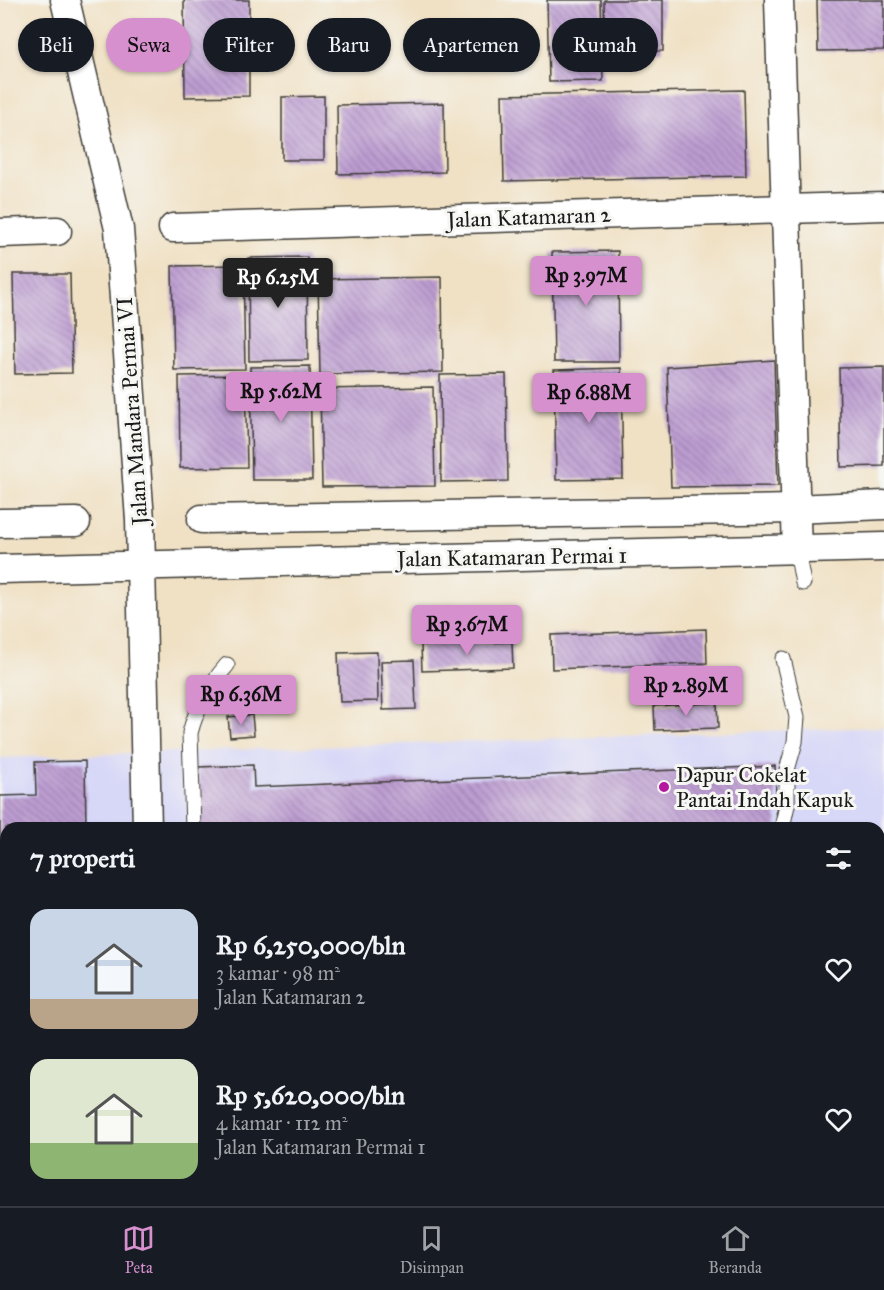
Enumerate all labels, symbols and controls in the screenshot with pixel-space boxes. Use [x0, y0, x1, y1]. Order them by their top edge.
chip: Beli [18, 18, 94, 72]
chip: Sewa [106, 18, 191, 72]
chip: Filter [203, 18, 295, 72]
chip: Baru [307, 18, 391, 72]
chip: Apartemen [403, 18, 540, 72]
chip: Rumah [552, 18, 658, 72]
street label: Jalan Katamaran 2 [444, 201, 612, 233]
pin: Rp 3.97M [524, 256, 648, 307]
pin: Rp 6.25M [216, 258, 340, 309]
text: Rp 3.97M [545, 263, 627, 287]
text: Rp 6.25M [237, 265, 319, 289]
street label: Jalan Mandara Permai VI [111, 296, 154, 528]
pin: Rp 5.62M [219, 372, 343, 423]
pin: Rp 6.88M [527, 373, 651, 424]
text: Rp 5.62M [240, 379, 322, 403]
text: Rp 6.88M [547, 380, 631, 404]
street label: Jalan Katamaran Permai 1 [395, 541, 627, 573]
pin: Rp 3.67M [405, 605, 529, 656]
text: Rp 3.67M [426, 612, 508, 636]
pin: Rp 2.89M [624, 666, 748, 717]
text: Rp 2.89M [644, 673, 728, 697]
pin: Rp 6.36M [179, 675, 303, 726]
text: Rp 6.36M [200, 682, 282, 706]
place label: Dapur Cokelat Pantai Indah Kapuk [676, 761, 854, 813]
marker: Dapur Cokelat Pantai Indah Kapuk [657, 780, 671, 794]
text: 7 properti [30, 842, 135, 874]
icon: filters [822, 842, 855, 875]
text: Rp 6,250,000/bln [216, 929, 406, 961]
icon: home [78, 933, 150, 1005]
icon: heart [822, 953, 855, 986]
text: 3 kamar · 98 m² [216, 961, 340, 985]
text: Jalan Katamaran 2 [216, 985, 365, 1009]
text: Rp 5,620,000/bln [216, 1079, 405, 1111]
icon: home [78, 1083, 150, 1155]
icon: heart [822, 1103, 855, 1136]
text: 4 kamar · 112 m² [216, 1111, 348, 1135]
text: Jalan Katamaran Permai 1 [216, 1135, 425, 1159]
tab: Peta [122, 1222, 155, 1277]
tab: Disimpan [400, 1222, 464, 1277]
tab: Beranda [708, 1222, 762, 1277]

